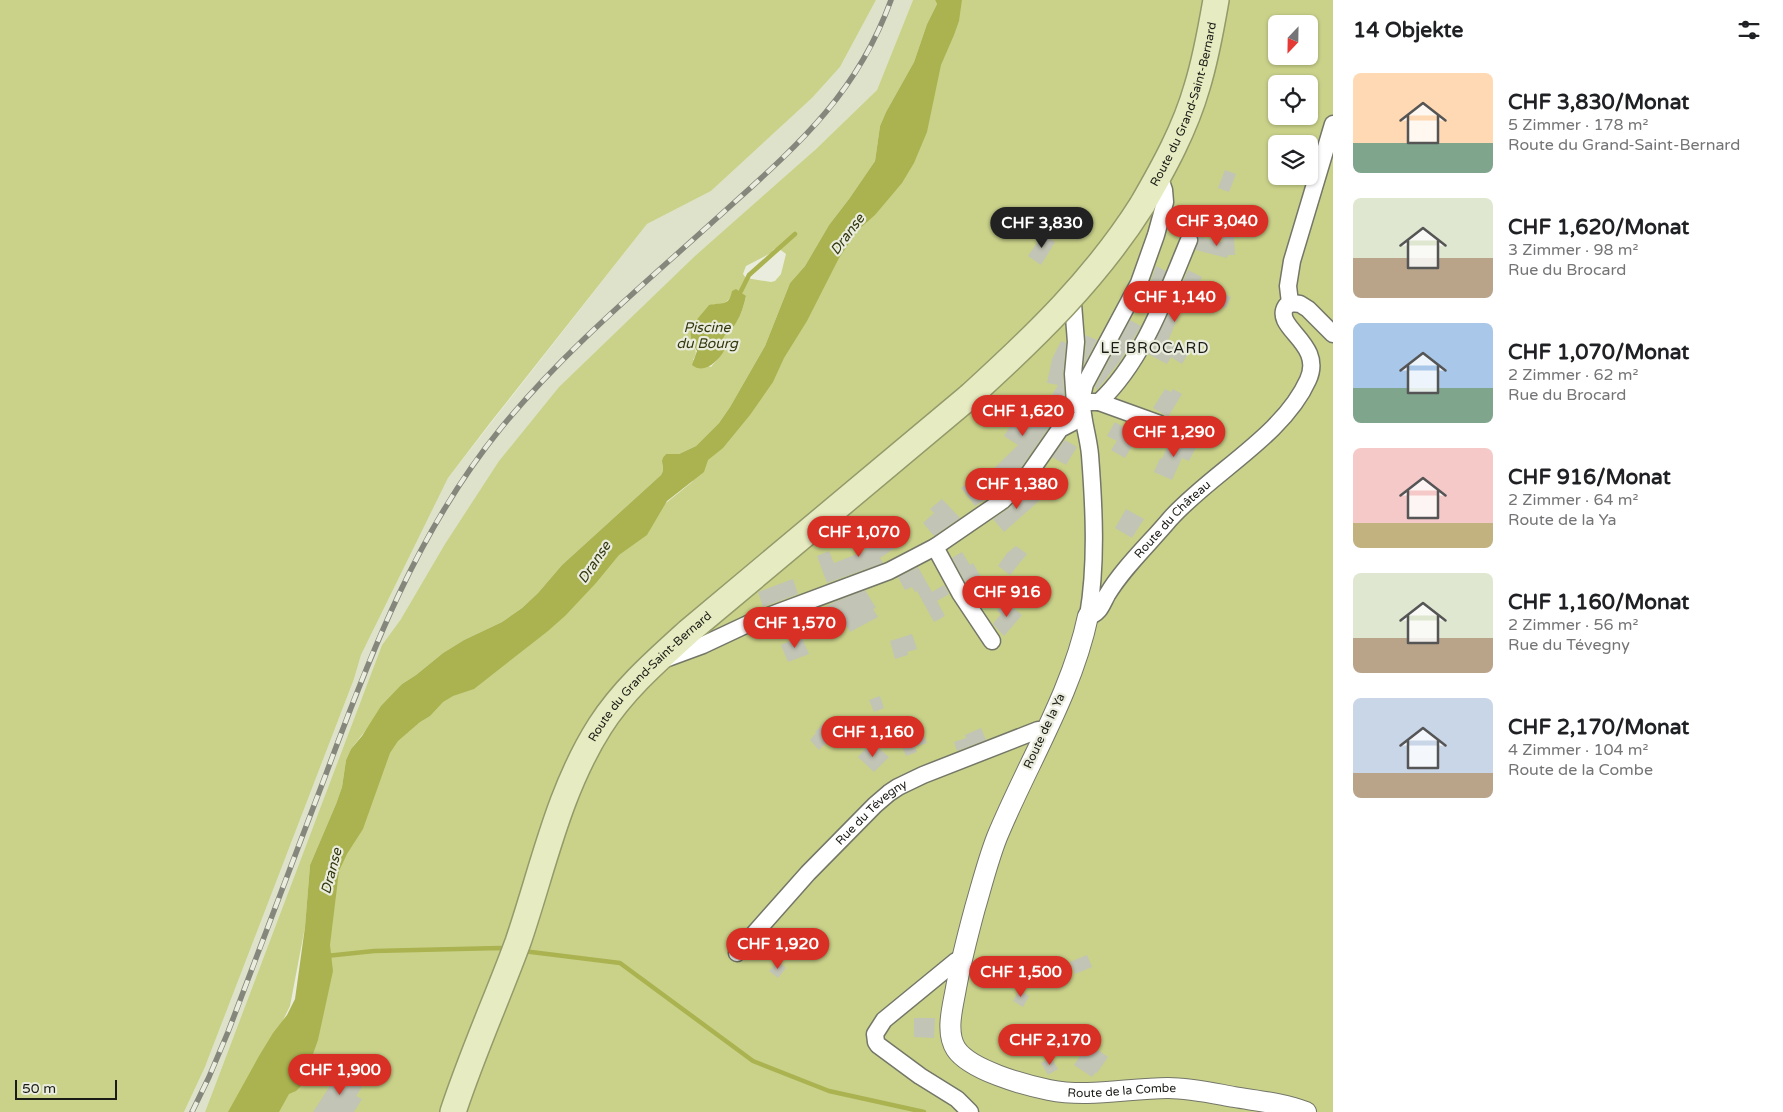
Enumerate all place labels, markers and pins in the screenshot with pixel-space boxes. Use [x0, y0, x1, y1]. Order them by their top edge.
pin: CHF 3,040 [1160, 204, 1274, 247]
pin: CHF 3,830 [985, 206, 1099, 249]
pin: CHF 1,140 [1118, 280, 1232, 323]
pin: CHF 1,620 [966, 394, 1080, 437]
pin: CHF 1,290 [1117, 416, 1231, 458]
pin: CHF 1,380 [960, 468, 1074, 510]
pin: CHF 1,070 [802, 516, 916, 558]
pin: CHF 916 [961, 576, 1053, 618]
pin: CHF 1,570 [738, 606, 852, 649]
pin: CHF 1,160 [816, 716, 930, 758]
pin: CHF 1,920 [721, 928, 835, 970]
pin: CHF 1,500 [964, 956, 1078, 998]
pin: CHF 2,170 [993, 1024, 1107, 1066]
pin: CHF 1,900 [283, 1054, 397, 1096]

